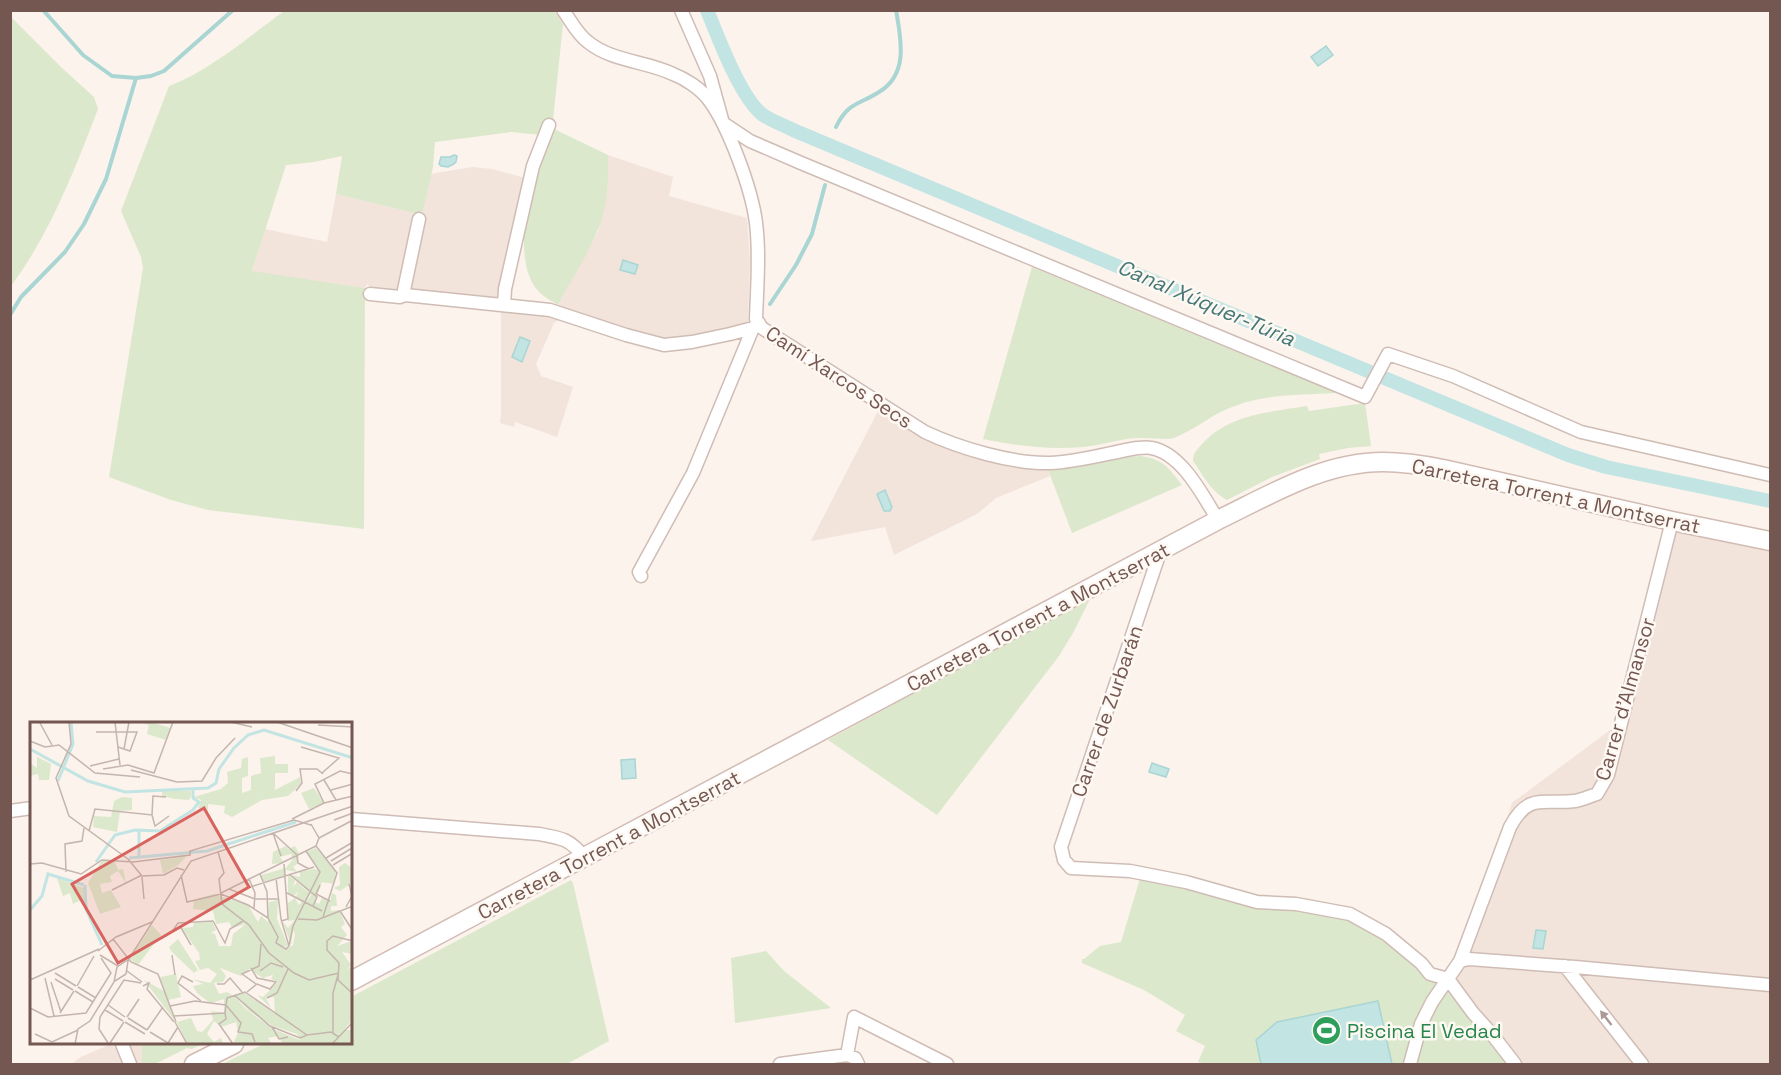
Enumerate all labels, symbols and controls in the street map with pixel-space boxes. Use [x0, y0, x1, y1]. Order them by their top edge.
water label: Canal Xúquer-Túria [1114, 253, 1300, 352]
street label: Camí Xarcos Secs [761, 320, 917, 434]
street label: Carretera Torrent a Montserrat [1409, 453, 1703, 539]
street label: Carretera Torrent a Montserrat [902, 536, 1174, 698]
street label: Carrer d'Almansor [1589, 614, 1661, 784]
street label: Carrer de Zurbarán [1065, 622, 1149, 800]
inset map [30, 722, 352, 1045]
street label: Carretera Torrent a Montserrat [473, 764, 745, 926]
one-way arrow [1600, 1011, 1612, 1026]
sports icon: Piscina El Vedad [1310, 1015, 1342, 1047]
place label: Piscina El Vedad [1347, 1018, 1502, 1044]

